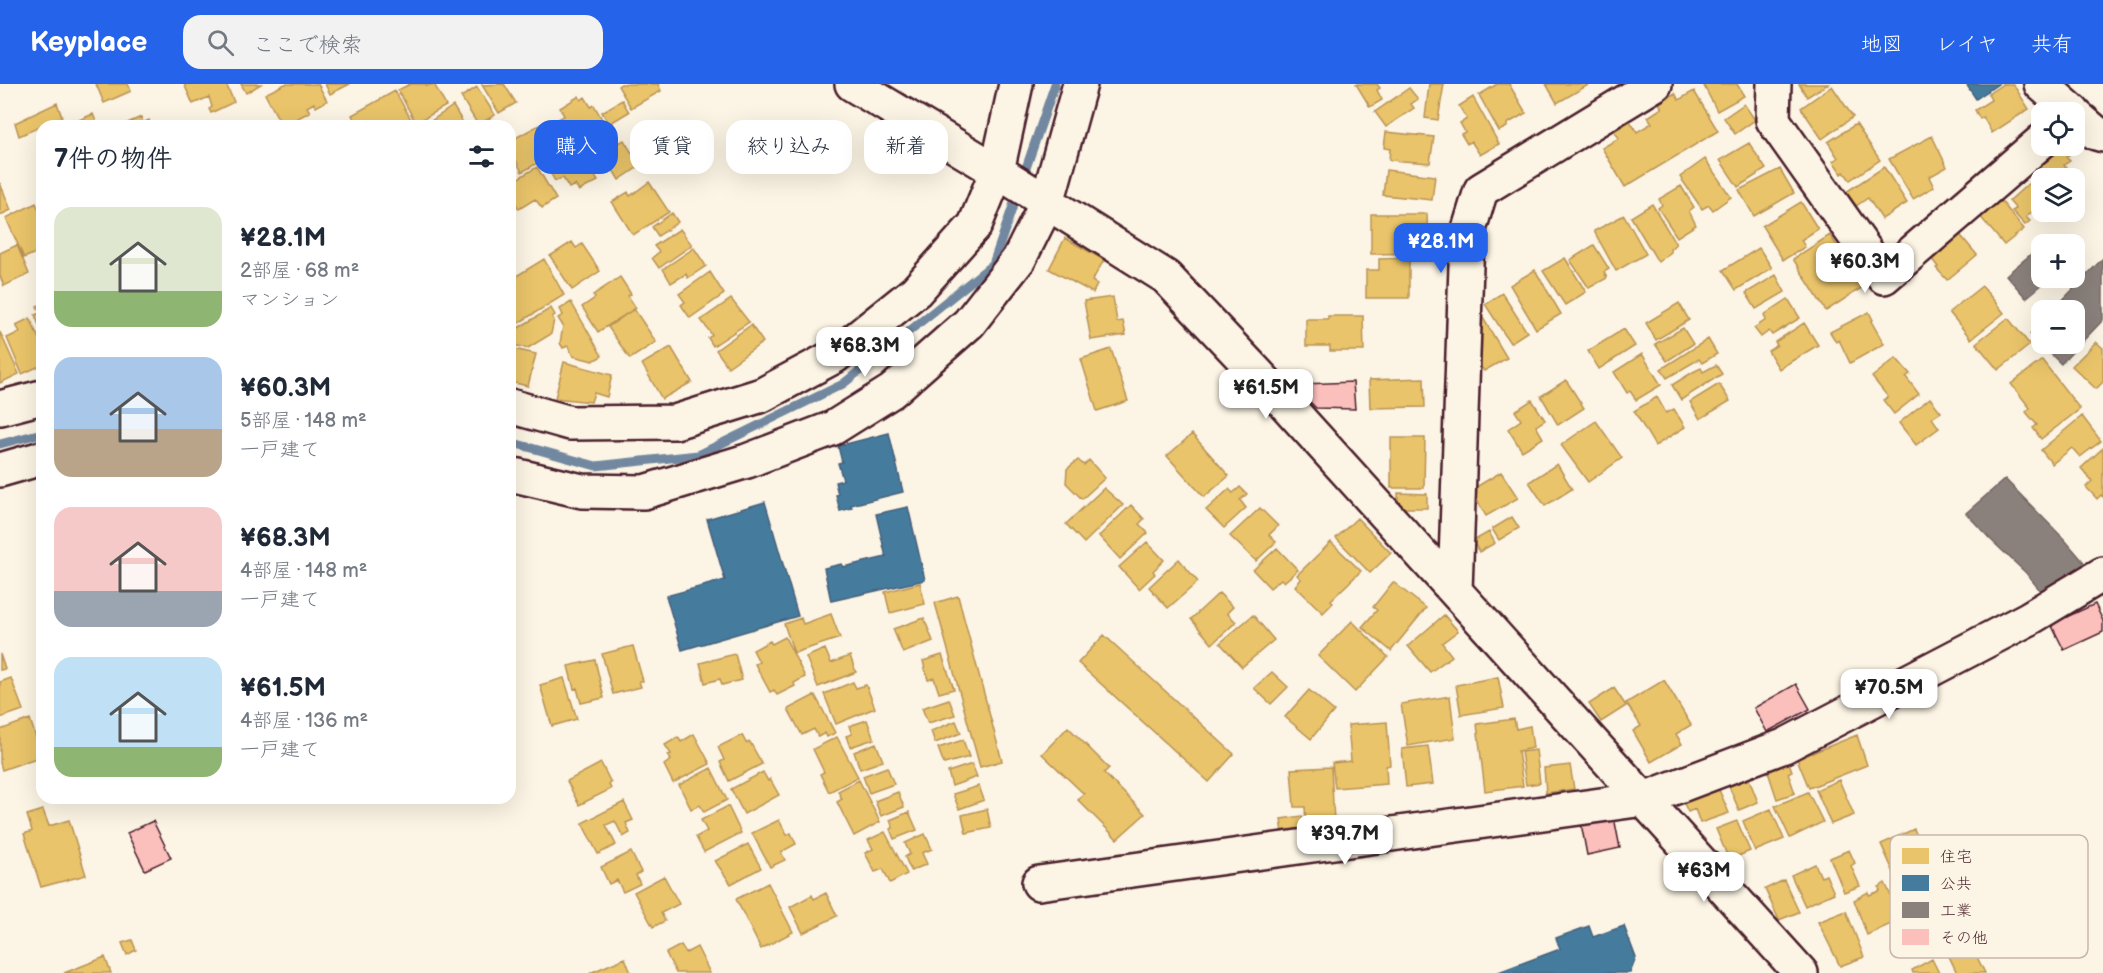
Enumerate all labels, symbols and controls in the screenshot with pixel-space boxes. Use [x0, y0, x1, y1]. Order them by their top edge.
search box [183, 15, 603, 69]
text: Keyplace [30, 26, 147, 59]
icon: search [204, 26, 237, 59]
text: ここで検索 [252, 32, 362, 59]
text: 地図 [1861, 32, 1903, 57]
text: レイヤ [1936, 32, 1998, 57]
text: 共有 [2031, 32, 2073, 57]
map controls [2031, 102, 2085, 354]
button: locate [2031, 102, 2085, 156]
chip: 購入 [534, 120, 618, 174]
chip: 賃貸 [630, 120, 714, 174]
chip: 絞り込み [726, 120, 852, 174]
chip: 新着 [864, 120, 948, 174]
icon: filters [465, 140, 498, 173]
text: 7件の物件 [54, 144, 172, 175]
button: layers [2031, 168, 2085, 222]
text: ¥28.1M [240, 223, 326, 254]
pin: ¥28.1M [1392, 223, 1490, 274]
text: ¥28.1M [1408, 230, 1474, 254]
icon: home [102, 231, 174, 303]
button: + [2031, 234, 2085, 288]
pin: ¥60.3M [1816, 243, 1914, 294]
text: ¥60.3M [1830, 250, 1900, 274]
text: 2部屋 · 68 m² [240, 259, 359, 283]
text: マンション [240, 288, 339, 312]
button: − [2031, 300, 2085, 354]
pin: ¥68.3M [816, 327, 914, 378]
text: ¥68.3M [830, 334, 900, 358]
pin: ¥61.5M [1217, 369, 1315, 420]
text: ¥60.3M [240, 373, 331, 404]
text: ¥61.5M [1233, 376, 1299, 400]
icon: home [102, 381, 174, 453]
text: 5部屋 · 148 m² [240, 409, 367, 433]
text: 一戸建て [240, 438, 320, 462]
text: ¥68.3M [240, 523, 331, 554]
icon: home [102, 531, 174, 603]
text: 4部屋 · 148 m² [240, 559, 367, 583]
text: 一戸建て [240, 588, 320, 612]
pin: ¥70.5M [1840, 669, 1938, 720]
text: ¥61.5M [240, 673, 326, 704]
text: ¥70.5M [1855, 676, 1923, 700]
icon: home [102, 681, 174, 753]
text: 4部屋 · 136 m² [240, 709, 368, 733]
text: 一戸建て [240, 738, 320, 762]
pin: ¥39.7M [1296, 815, 1394, 866]
text: ¥39.7M [1311, 822, 1379, 846]
legend [1890, 835, 2088, 958]
text: 住宅 [1940, 848, 1972, 867]
pin: ¥63M [1668, 852, 1740, 903]
text: ¥63M [1677, 859, 1731, 883]
text: 公共 [1940, 875, 1972, 894]
text: 工業 [1940, 902, 1972, 921]
text: その他 [1940, 929, 1988, 948]

